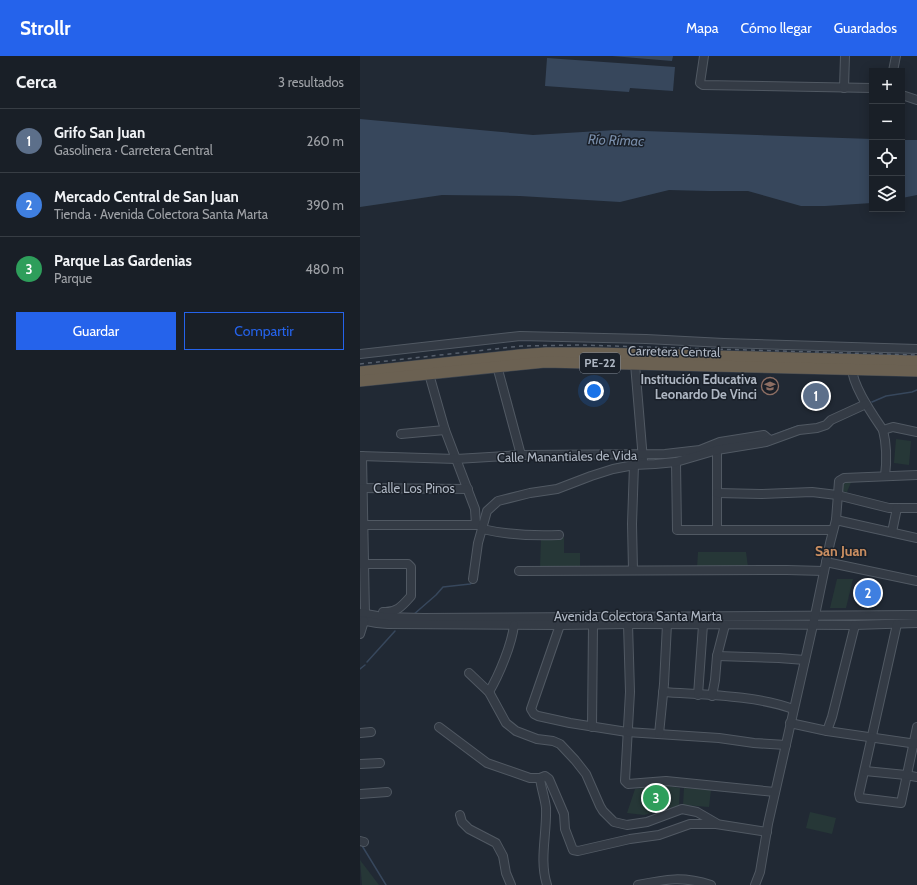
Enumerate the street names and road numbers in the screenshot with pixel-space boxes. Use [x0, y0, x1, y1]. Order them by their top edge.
street label: Carretera Central [628, 342, 720, 360]
road number: PE-22 [580, 353, 620, 373]
street label: Calle Manantiales de Vida [497, 447, 638, 465]
street label: Calle Los Pinos [373, 480, 455, 496]
street label: Avenida Colectora Santa Marta [554, 608, 723, 624]

